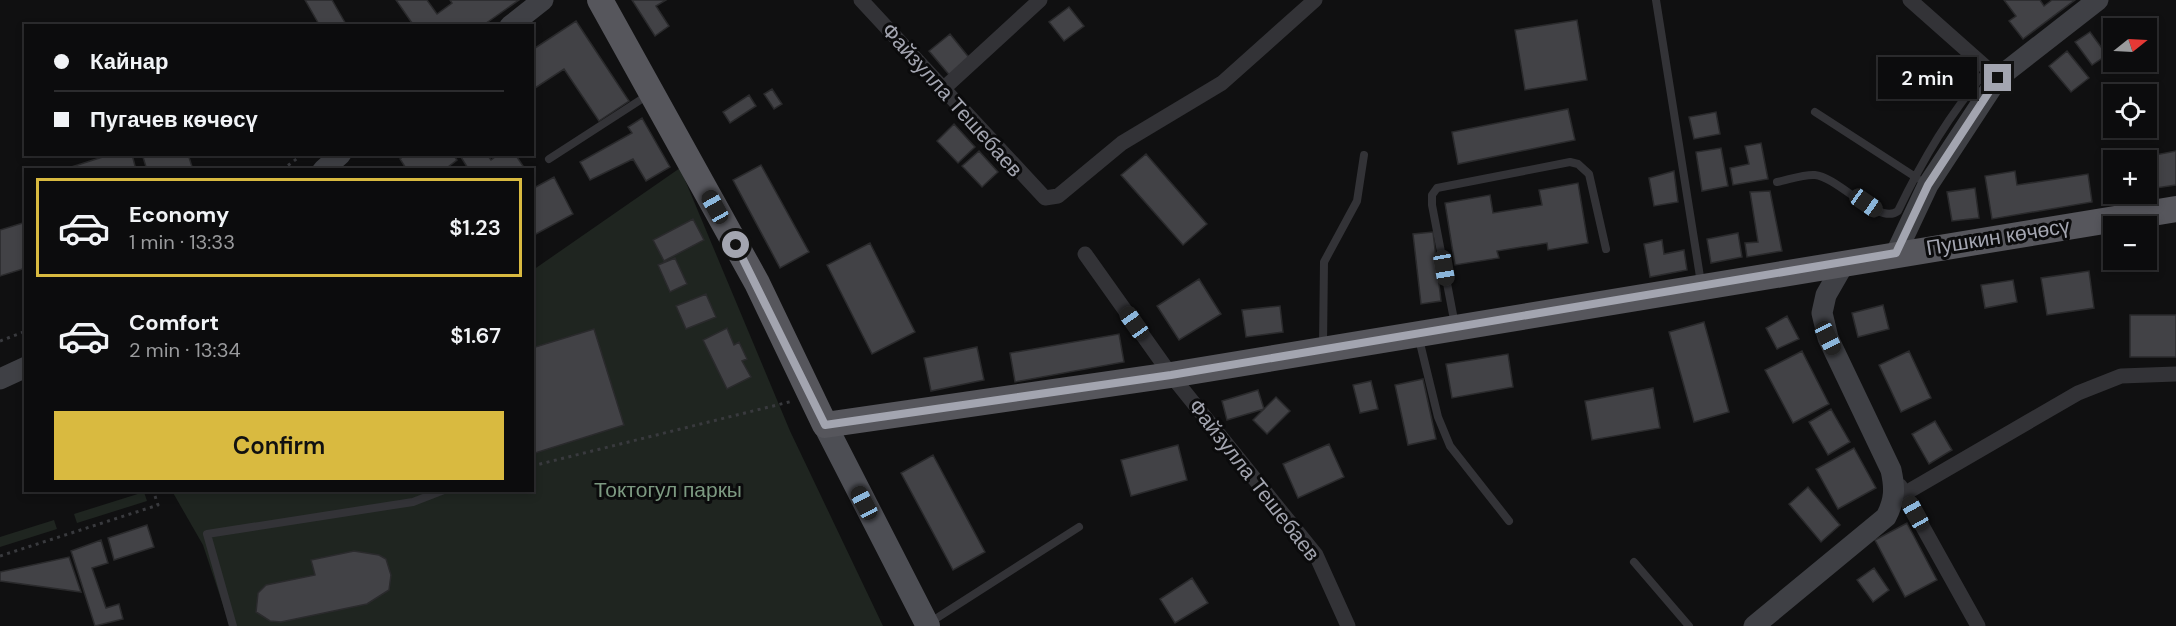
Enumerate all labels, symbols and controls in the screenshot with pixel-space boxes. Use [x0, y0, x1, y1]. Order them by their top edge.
street label: Файзулла Тешебаев [875, 17, 1029, 183]
north arrow [2103, 18, 2157, 72]
map controls [2103, 18, 2157, 270]
text: Кайнар [90, 47, 168, 76]
callout: 2 min [1878, 57, 1977, 99]
route end [1984, 64, 2011, 91]
text: 2 min [1901, 65, 1954, 91]
button: locate [2103, 84, 2157, 138]
text: Пугачев көчөсү [90, 105, 258, 134]
button: + [2103, 150, 2157, 204]
car [1846, 185, 1886, 221]
car [698, 187, 732, 227]
text: Economy [129, 200, 229, 229]
icon: car [57, 201, 111, 255]
street label: Пушкин көчөсү [1924, 212, 2072, 262]
text: $1.23 [449, 213, 501, 242]
button: − [2103, 216, 2157, 270]
text: 1 min · 13:33 [129, 229, 235, 255]
route start [722, 231, 749, 258]
car [1432, 249, 1456, 287]
car [1116, 303, 1152, 343]
text: Comfort [129, 308, 219, 337]
icon: car [57, 309, 111, 363]
car [1812, 318, 1844, 358]
text: $1.67 [450, 321, 501, 350]
text: 2 min · 13:34 [129, 337, 241, 363]
street label: Файзулла Тешебаев [1182, 393, 1326, 567]
button: Confirm [54, 411, 504, 480]
park label: Токтогул паркы [594, 476, 742, 504]
car [848, 483, 880, 523]
car [1898, 493, 1932, 533]

